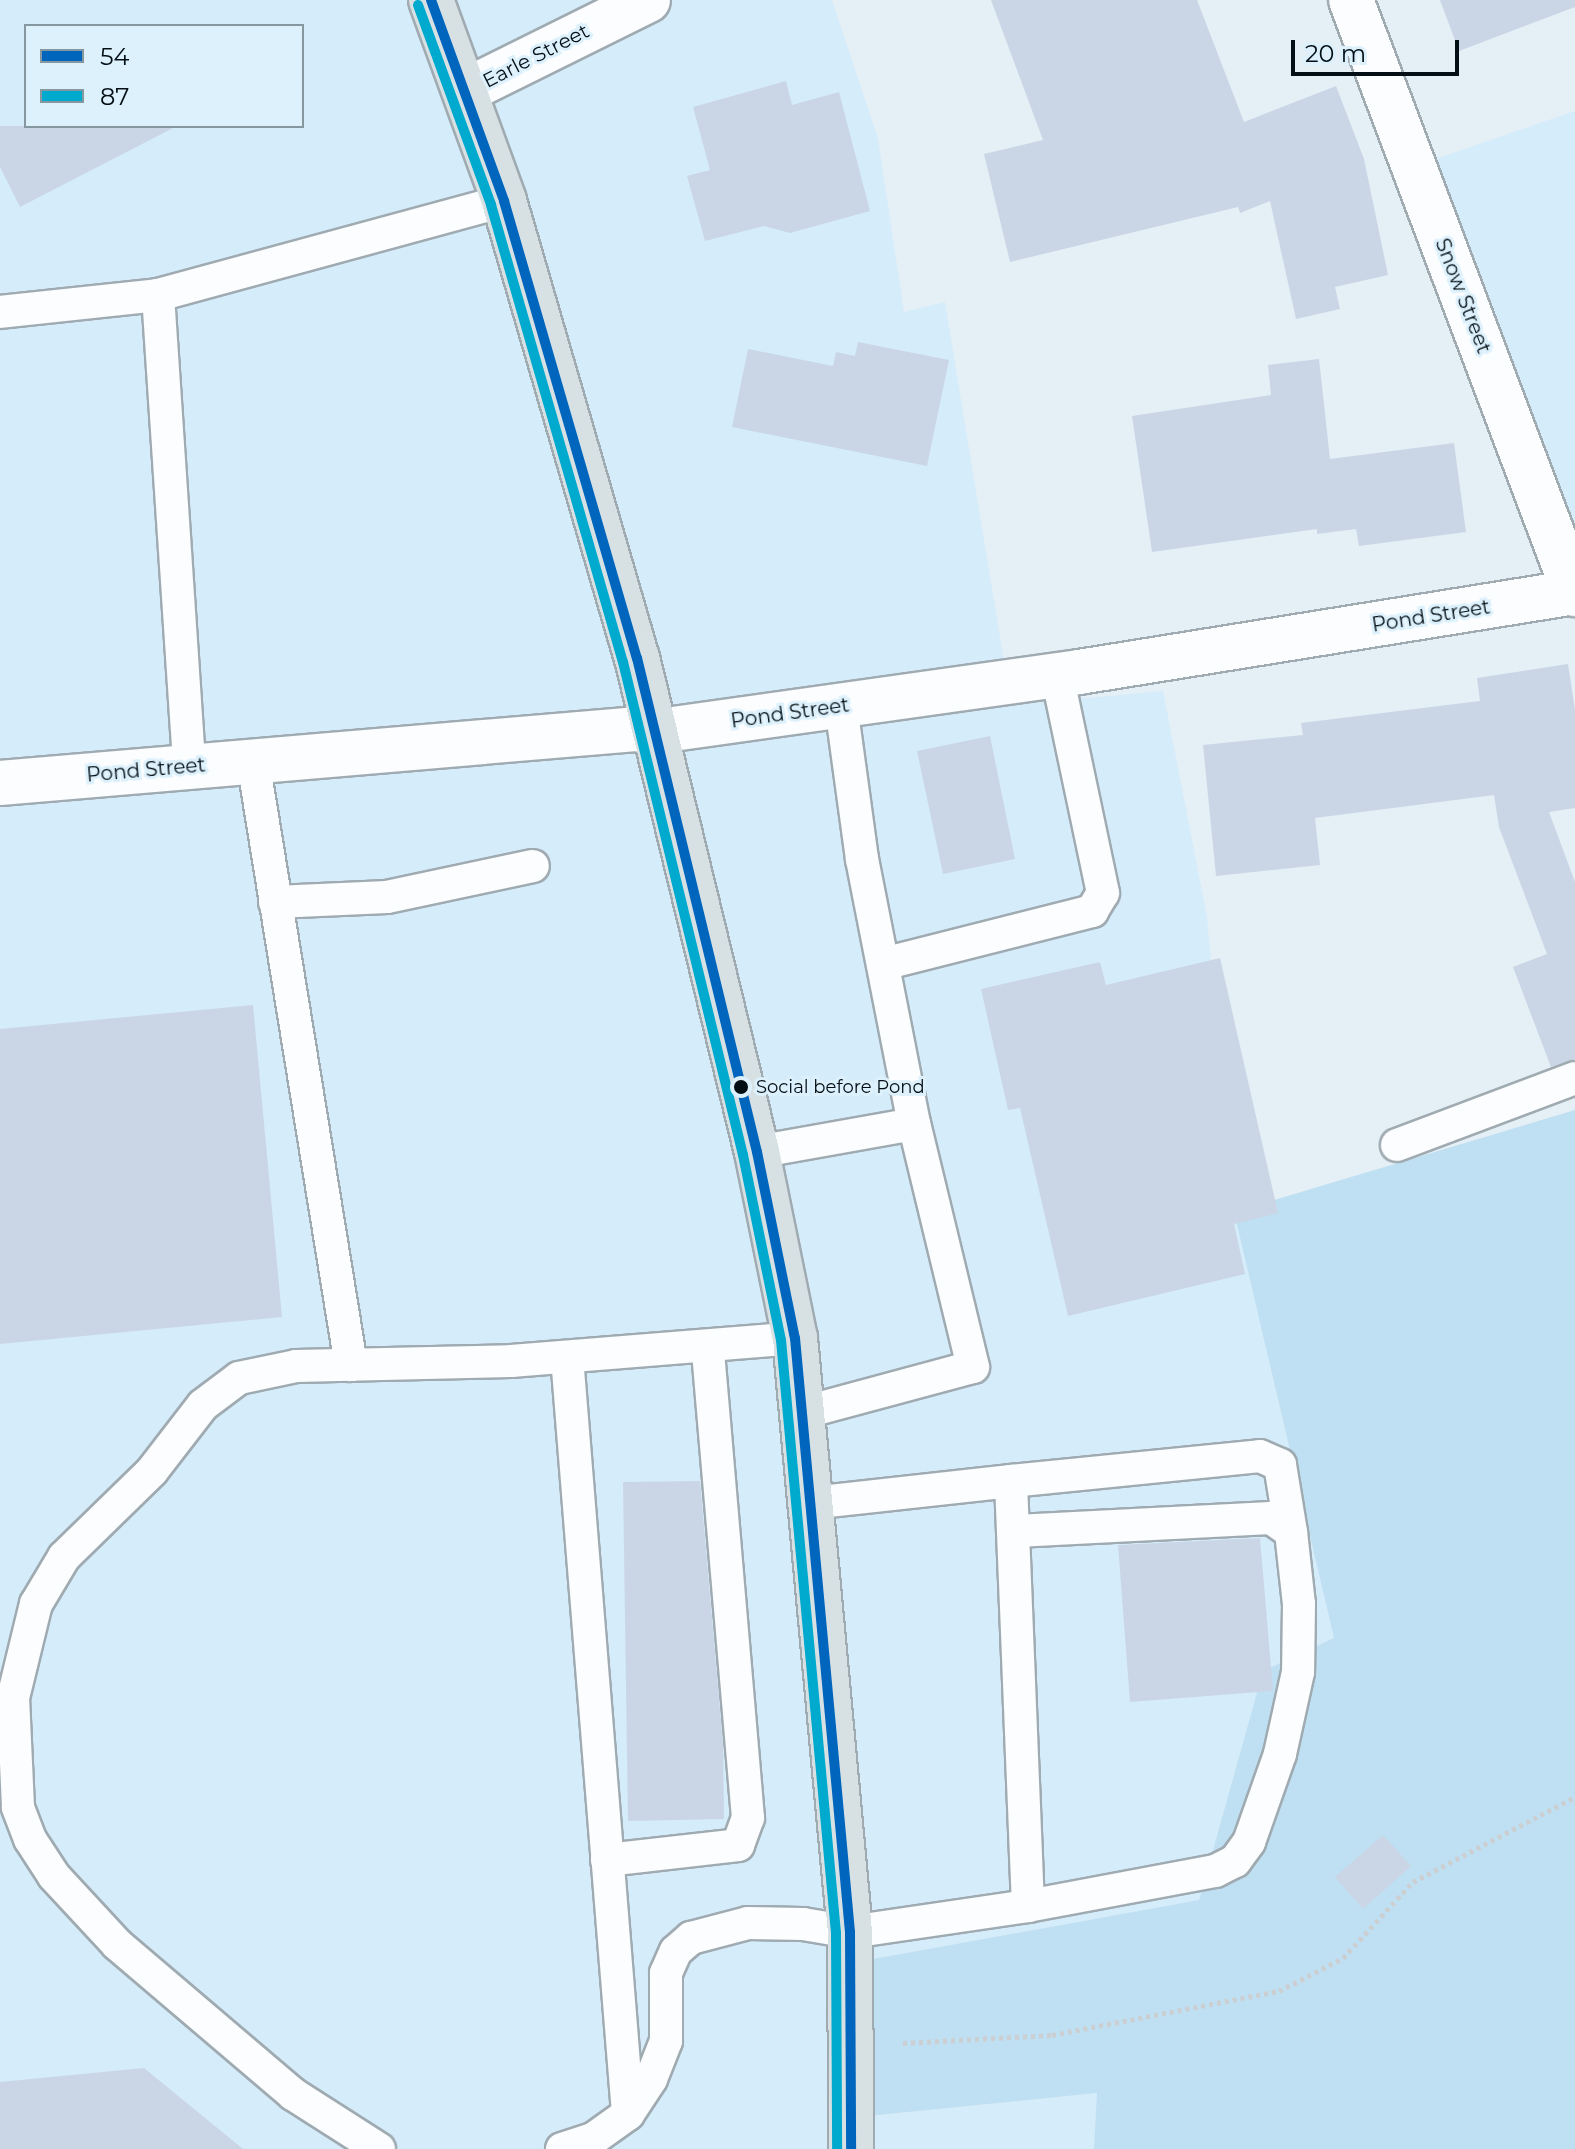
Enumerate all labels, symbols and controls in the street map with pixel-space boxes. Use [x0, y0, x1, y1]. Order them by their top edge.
street label: Earle Street [479, 19, 593, 93]
legend [24, 24, 304, 128]
scale bar [1295, 24, 1463, 74]
text: 20 m [1305, 39, 1366, 68]
text: 54 [100, 42, 129, 71]
text: 87 [100, 82, 129, 111]
street label: Snow Street [1430, 235, 1496, 357]
street label: Pond Street [1370, 595, 1492, 637]
street label: Pond Street [729, 693, 851, 733]
street label: Pond Street [85, 753, 207, 787]
place label: Social before Pond [756, 1076, 925, 1098]
marker: Social before Pond [733, 1079, 749, 1095]

